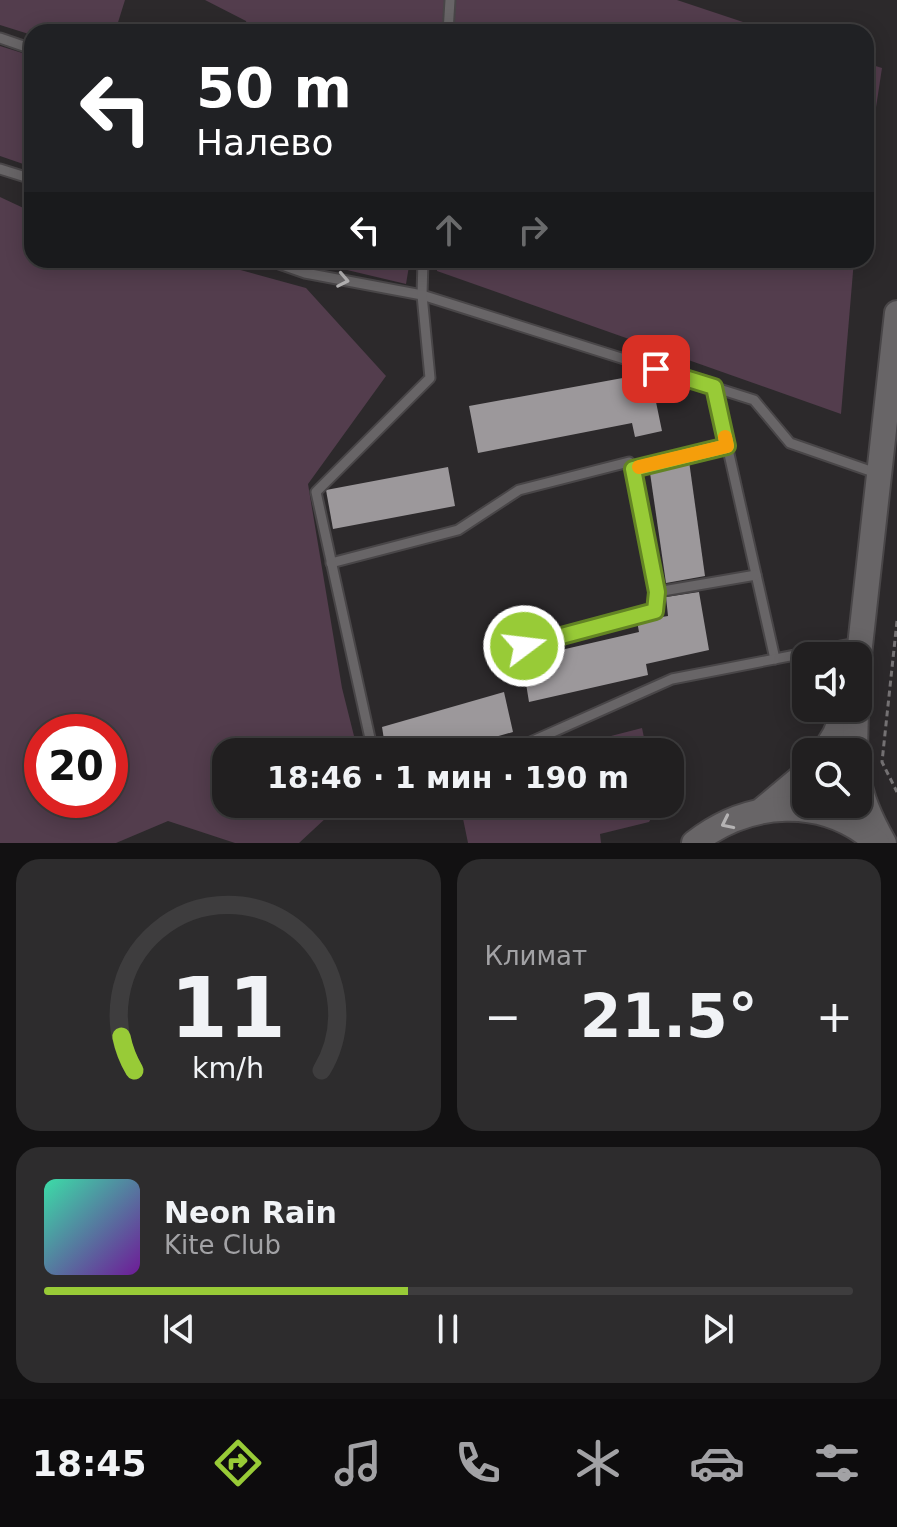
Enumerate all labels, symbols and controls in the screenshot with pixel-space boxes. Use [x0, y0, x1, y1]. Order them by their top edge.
text: 50 m [196, 55, 352, 120]
icon: left [64, 56, 168, 160]
text: Налево [196, 122, 334, 163]
icon: left [343, 208, 387, 252]
icon: ahead [427, 208, 471, 252]
icon: right [511, 208, 555, 252]
one-way arrow [336, 271, 349, 288]
pin [622, 335, 690, 403]
icon: arrive [634, 347, 678, 391]
position arrow [482, 604, 566, 688]
map controls [792, 642, 872, 818]
button: sound [792, 642, 872, 722]
speed limit sign: 20 [24, 714, 128, 818]
button: search [792, 738, 872, 818]
text: 18:46 · 1 мин · 190 m [267, 760, 629, 795]
one-way arrow [720, 813, 735, 829]
text: Климат [485, 941, 587, 971]
text: 11 [170, 960, 286, 1057]
text: 21.5° [580, 981, 758, 1051]
text: − [485, 991, 521, 1042]
text: + [816, 991, 853, 1042]
text: km/h [192, 1051, 264, 1085]
text: Neon Rain [164, 1195, 337, 1230]
text: Kite Club [164, 1230, 281, 1260]
icon: previous [157, 1307, 201, 1351]
icon: pause [426, 1307, 470, 1351]
icon: next [696, 1307, 740, 1351]
icon: directions [210, 1435, 266, 1491]
icon: music [330, 1435, 386, 1491]
icon: phone [450, 1435, 506, 1491]
icon: climate [570, 1435, 626, 1491]
icon: car [689, 1435, 745, 1491]
icon: filters [809, 1435, 865, 1491]
text: 18:45 [32, 1443, 146, 1484]

